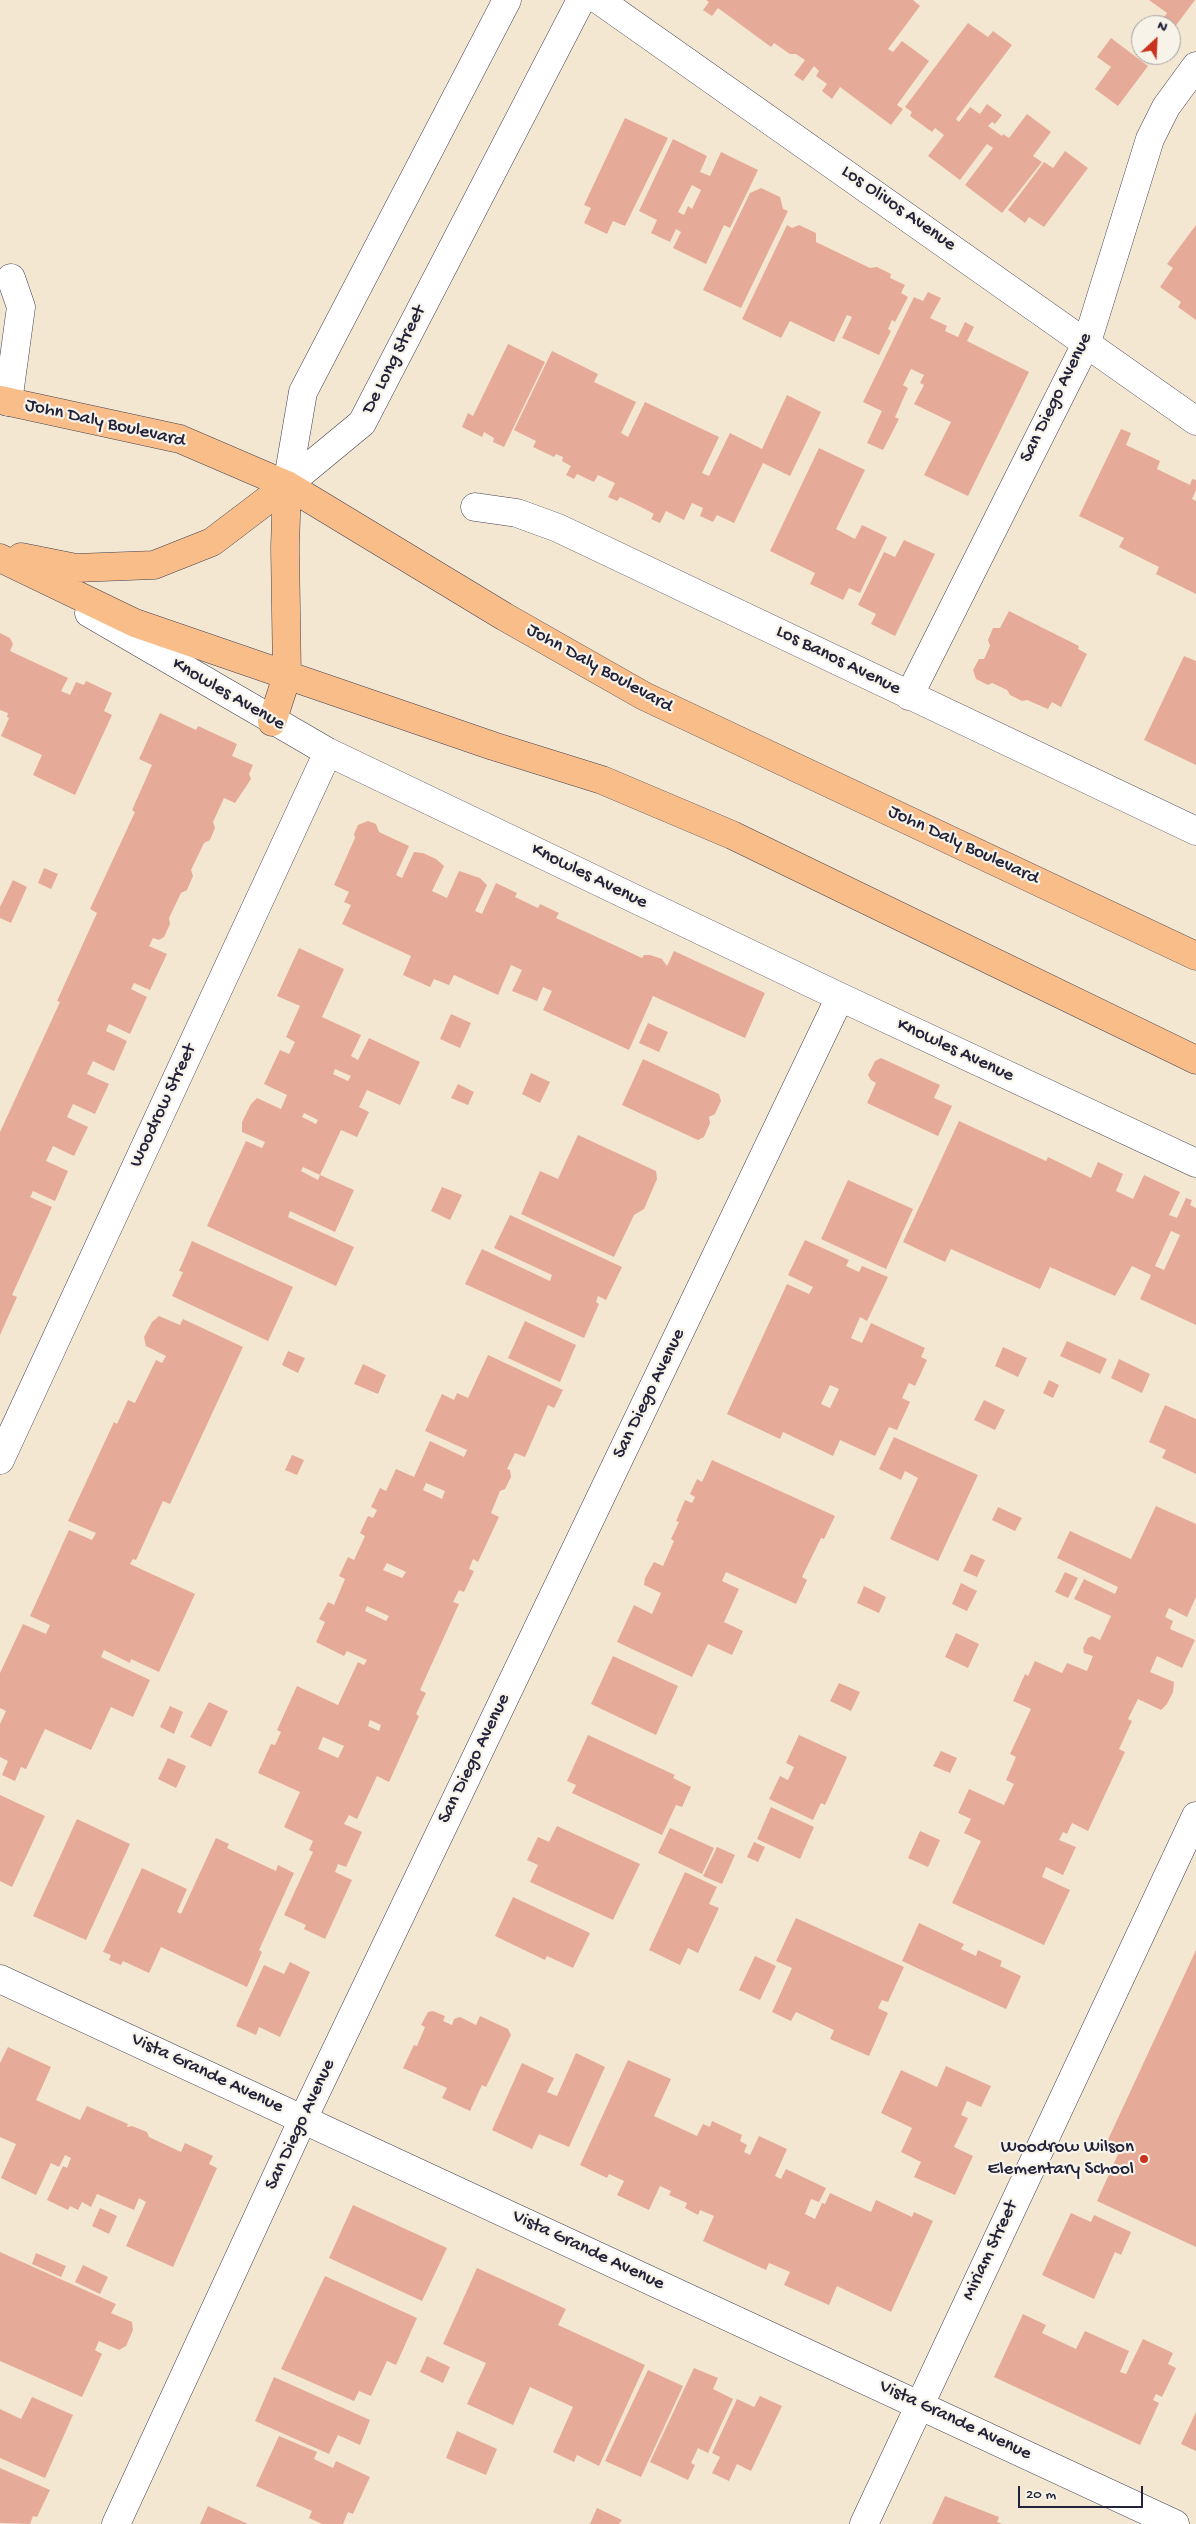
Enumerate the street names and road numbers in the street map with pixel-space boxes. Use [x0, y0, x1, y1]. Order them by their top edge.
street label: Los Olivos Avenue [836, 161, 960, 257]
street label: De Long Street [358, 302, 432, 418]
street label: San Diego Avenue [1016, 329, 1098, 467]
street label: John Daly Boulevard [23, 394, 187, 454]
street label: John Daly Boulevard [522, 619, 676, 719]
street label: Los Banos Avenue [772, 621, 904, 701]
street label: Knowles Avenue [167, 653, 289, 737]
street label: John Daly Boulevard [884, 801, 1042, 891]
street label: Knowles Avenue [527, 839, 651, 915]
street label: Knowles Avenue [893, 1014, 1017, 1088]
street label: Woodrow Street [125, 1041, 203, 1171]
street label: San Diego Avenue [609, 1325, 691, 1463]
street label: San Diego Avenue [434, 1690, 516, 1828]
street label: Vista Grande Avenue [127, 2029, 287, 2119]
street label: San Diego Avenue [261, 2056, 341, 2194]
street label: Miriam Street [958, 2198, 1024, 2304]
street label: Vista Grande Avenue [508, 2206, 668, 2296]
street label: Vista Grande Avenue [875, 2376, 1035, 2466]

